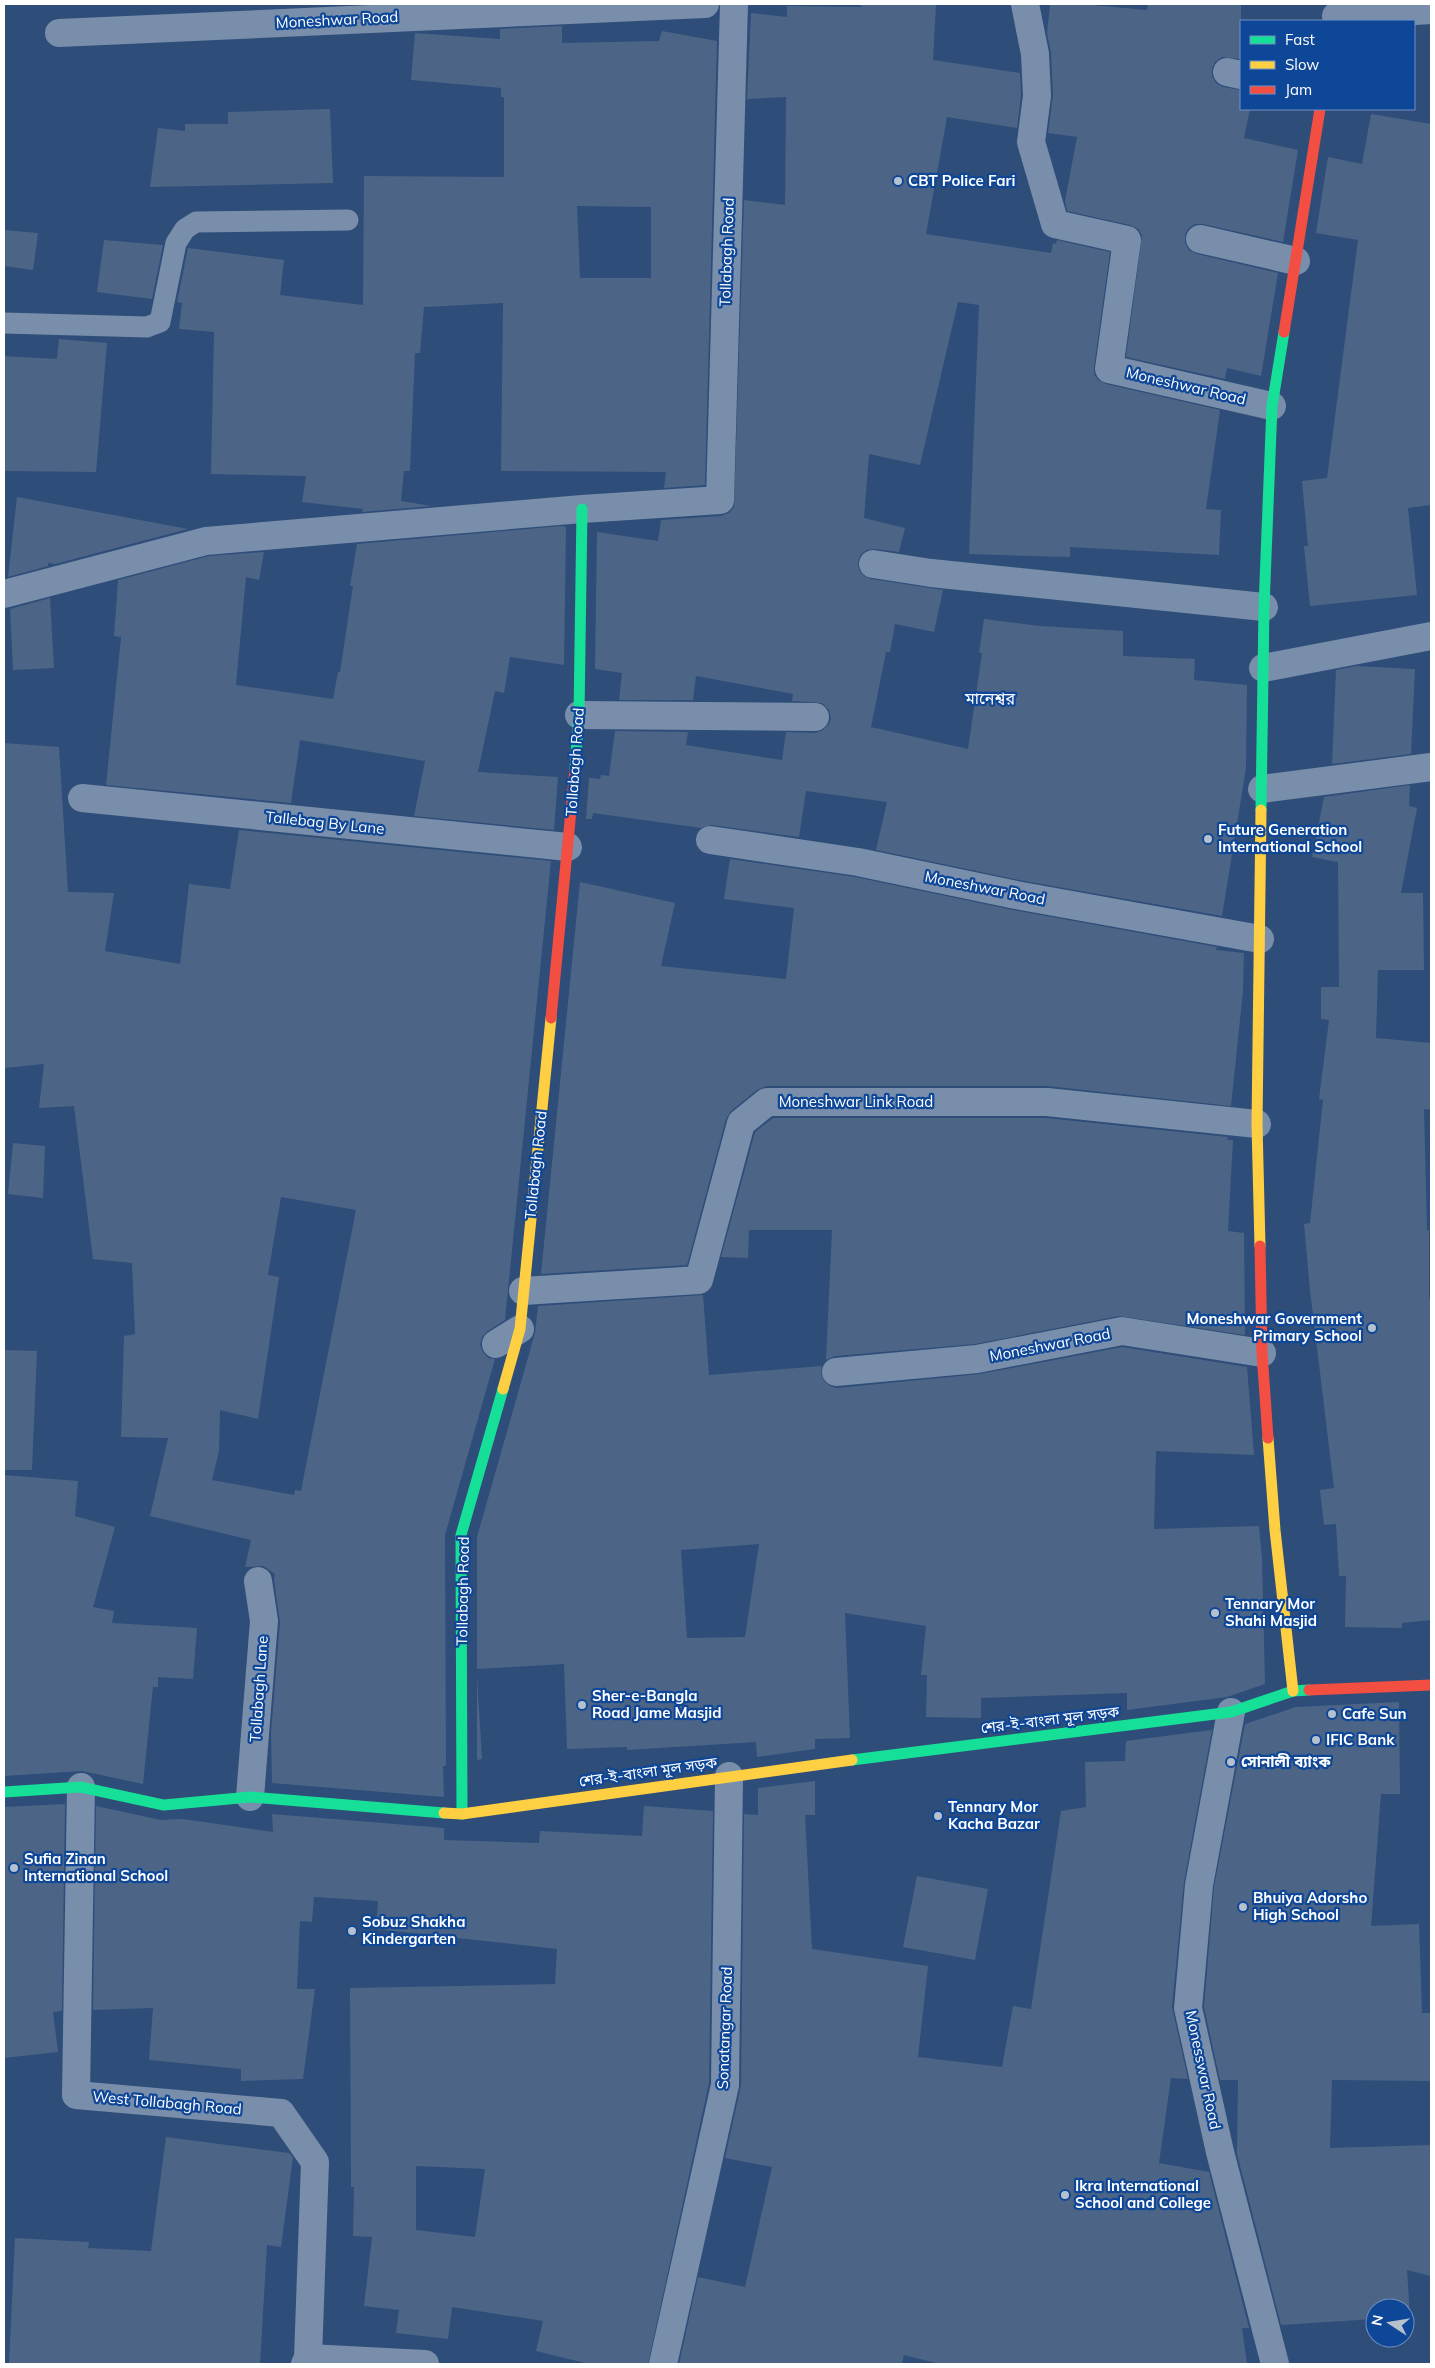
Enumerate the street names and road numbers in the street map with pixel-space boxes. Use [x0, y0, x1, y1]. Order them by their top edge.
street label: Moneshwar Road [275, 7, 399, 32]
street label: Tollabagh Road [715, 197, 738, 307]
street label: Moneshwar Road [1124, 362, 1248, 409]
street label: Tollabagh Road [561, 707, 588, 817]
street label: Tallebag By Lane [265, 807, 385, 838]
street label: Moneshwar Road [923, 866, 1047, 909]
street label: Moneshwar Link Road [779, 1092, 933, 1111]
street label: Tollabagh Road [520, 1110, 551, 1220]
street label: Moneshwar Road [988, 1323, 1112, 1366]
street label: Tollabagh Road [452, 1536, 473, 1646]
street label: Tollabagh Lane [245, 1635, 272, 1743]
street label: শের-ই-বাংলা মূল সড়ক [980, 1701, 1121, 1737]
street label: শের-ই-বাংলা মূল সড়ক [578, 1752, 719, 1791]
street label: Sonatangar Road [713, 1966, 736, 2090]
street label: Monesswar Road [1182, 2009, 1225, 2131]
street label: West Tollabagh Road [92, 2087, 242, 2118]

